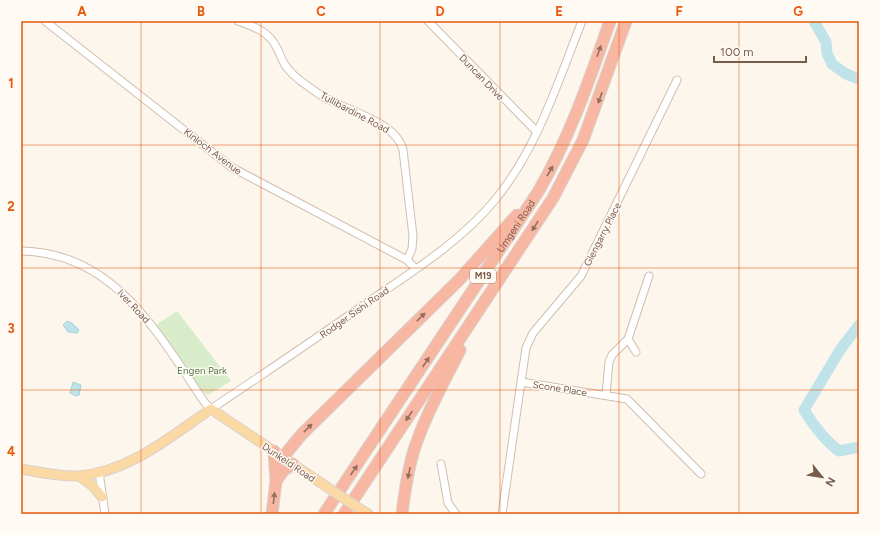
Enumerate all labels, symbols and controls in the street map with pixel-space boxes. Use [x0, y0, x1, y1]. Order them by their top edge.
text: A [77, 4, 87, 19]
text: B [197, 4, 205, 19]
text: C [316, 4, 326, 19]
text: D [435, 4, 445, 19]
text: E [555, 4, 563, 19]
text: F [675, 4, 683, 19]
text: G [793, 4, 803, 19]
scale bar [714, 38, 806, 64]
one-way arrow [597, 44, 603, 56]
text: 100 m [720, 45, 754, 59]
street label: Duncan Drive [456, 51, 507, 104]
text: 1 [8, 76, 14, 91]
street label: Tullibardine Road [318, 89, 392, 136]
one-way arrow [596, 92, 602, 104]
street label: Kinloch Avenue [181, 125, 245, 178]
one-way arrow [547, 165, 553, 177]
street label: Umgeni Road [494, 197, 538, 255]
text: 2 [7, 199, 15, 214]
street label: Glengarry Place [581, 199, 624, 268]
one-way arrow [531, 221, 539, 231]
road number: M19 [470, 269, 496, 283]
street label: Rodger Sishi Road [317, 284, 392, 341]
street label: Iver Road [115, 287, 153, 326]
one-way arrow [416, 312, 426, 322]
text: 3 [7, 321, 15, 336]
one-way arrow [422, 357, 430, 367]
park label: Engen Park [177, 364, 227, 377]
street label: Scone Place [532, 378, 589, 399]
one-way arrow [405, 411, 413, 421]
one-way arrow [303, 423, 313, 433]
street label: Dunkeld Road [259, 440, 318, 485]
text: 4 [7, 444, 15, 459]
north arrow [802, 457, 842, 497]
one-way arrow [350, 464, 357, 476]
one-way arrow [406, 467, 412, 479]
text: N [822, 475, 838, 489]
one-way arrow [271, 492, 277, 504]

